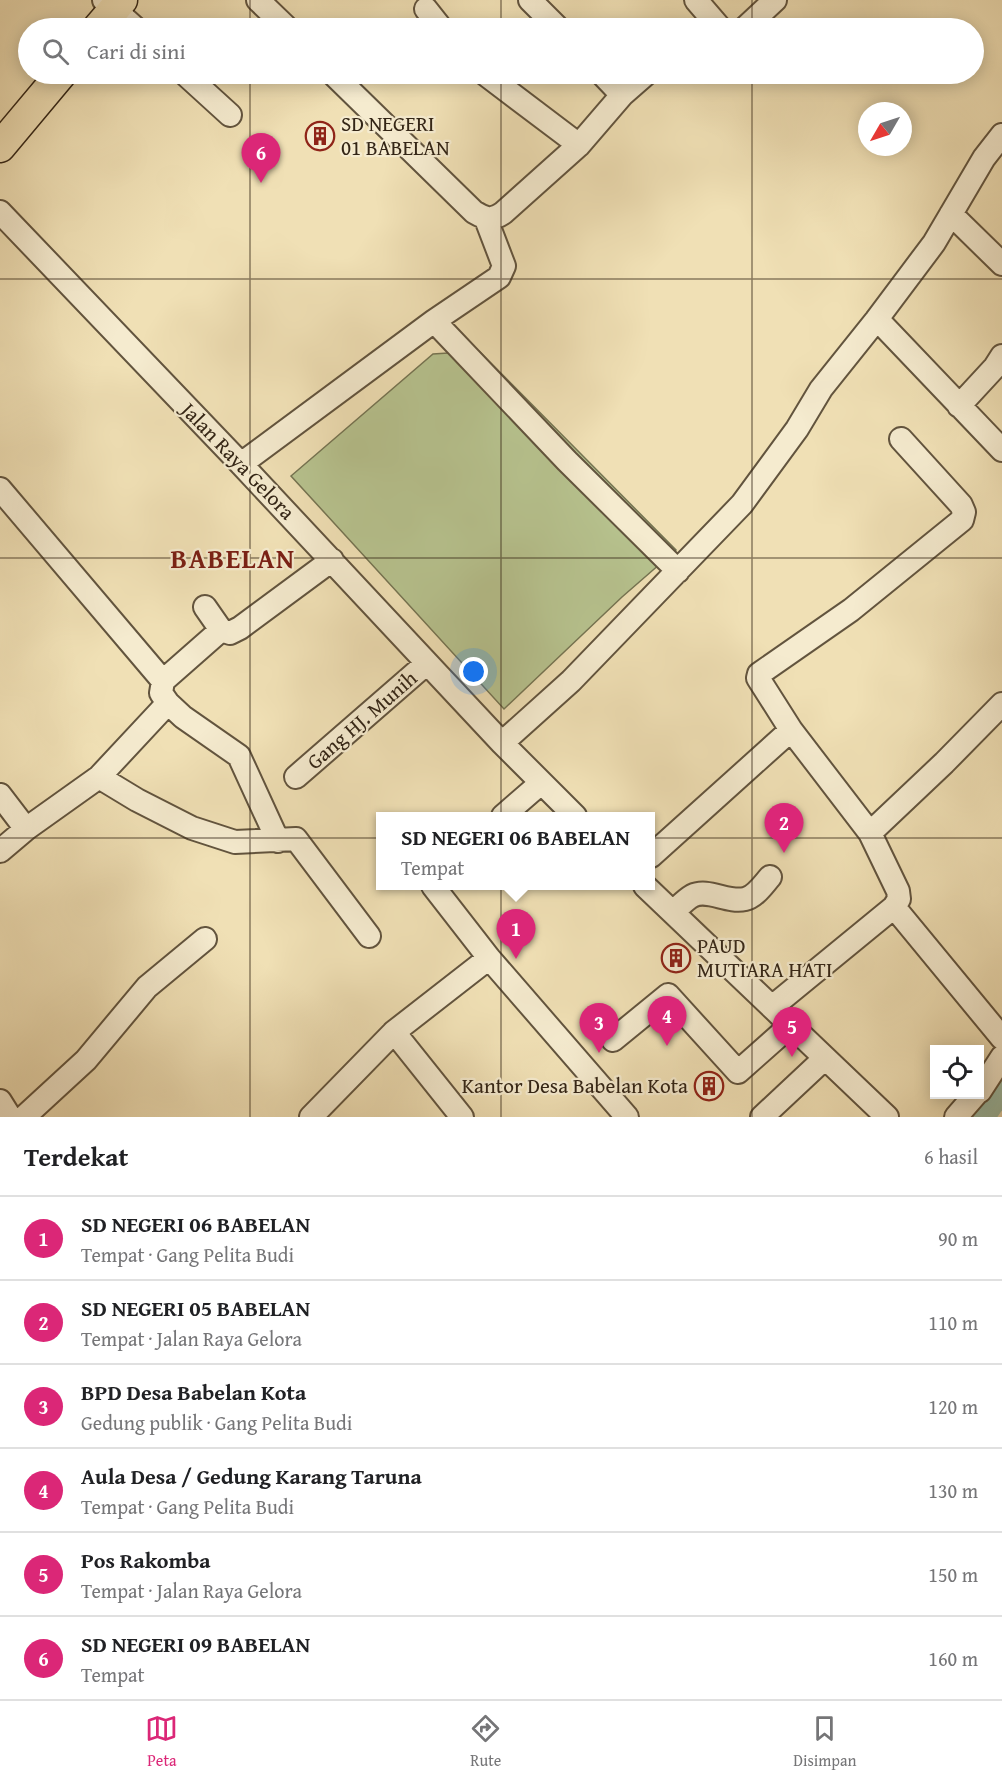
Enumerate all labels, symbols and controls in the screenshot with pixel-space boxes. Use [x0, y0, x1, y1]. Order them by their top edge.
search box [18, 18, 984, 84]
icon: search [39, 35, 72, 68]
text: Cari di sini [87, 35, 186, 67]
north arrow [858, 102, 912, 156]
place label: SD NEGERI 01 BABELAN [341, 108, 450, 163]
building icon: SD NEGERI 01 BABELAN [304, 120, 336, 152]
pin: 6 [242, 134, 280, 183]
street label: Jalan Raya Gelora [172, 393, 303, 526]
district label: BABELAN [171, 538, 295, 578]
your location [459, 657, 488, 686]
street label: Gang HJ. Munih [300, 663, 424, 776]
pin: 2 [764, 804, 804, 853]
popup [376, 812, 655, 890]
text: SD NEGERI 06 BABELAN [401, 821, 630, 853]
text: Tempat [401, 853, 464, 882]
pin: 1 [496, 910, 536, 959]
place label: PAUD MUTIARA HATI [697, 930, 832, 985]
building icon: PAUD MUTIARA HATI [660, 942, 692, 974]
pin: 4 [648, 996, 686, 1046]
pin: 3 [580, 1004, 618, 1053]
pin: 5 [772, 1008, 812, 1057]
map controls [930, 1045, 984, 1099]
button: locate [930, 1045, 984, 1099]
place label: Kantor Desa Babelan Kota [462, 1070, 688, 1101]
building icon: Kantor Desa Babelan Kota [693, 1070, 725, 1102]
text: Terdekat [24, 1137, 128, 1176]
text: 6 hasil [924, 1142, 978, 1171]
text: SD NEGERI 06 BABELAN [81, 1208, 310, 1240]
text: 1 [38, 1224, 49, 1253]
text: 90 m [938, 1224, 978, 1253]
text: Tempat · Gang Pelita Budi [81, 1240, 294, 1269]
text: SD NEGERI 05 BABELAN [81, 1292, 310, 1324]
text: 2 [38, 1308, 49, 1337]
text: 110 m [928, 1308, 978, 1337]
text: Tempat · Jalan Raya Gelora [81, 1324, 302, 1353]
text: BPD Desa Babelan Kota [81, 1376, 306, 1408]
text: 3 [38, 1392, 49, 1421]
text: 120 m [928, 1392, 978, 1421]
text: Gedung publik · Gang Pelita Budi [81, 1408, 352, 1437]
text: Aula Desa / Gedung Karang Taruna [81, 1460, 422, 1492]
text: 4 [38, 1476, 49, 1505]
text: 130 m [928, 1476, 978, 1505]
text: Tempat · Gang Pelita Budi [81, 1492, 294, 1521]
text: Pos Rakomba [81, 1544, 211, 1576]
text: 5 [38, 1560, 49, 1589]
text: 150 m [928, 1560, 978, 1589]
text: Tempat · Jalan Raya Gelora [81, 1576, 302, 1605]
text: SD NEGERI 09 BABELAN [81, 1628, 310, 1660]
text: 6 [38, 1644, 49, 1673]
text: 160 m [928, 1644, 978, 1673]
text: Tempat [81, 1660, 144, 1689]
tab: Peta [145, 1712, 178, 1772]
tab: Rute [469, 1712, 502, 1772]
tab: Disimpan [793, 1712, 857, 1772]

